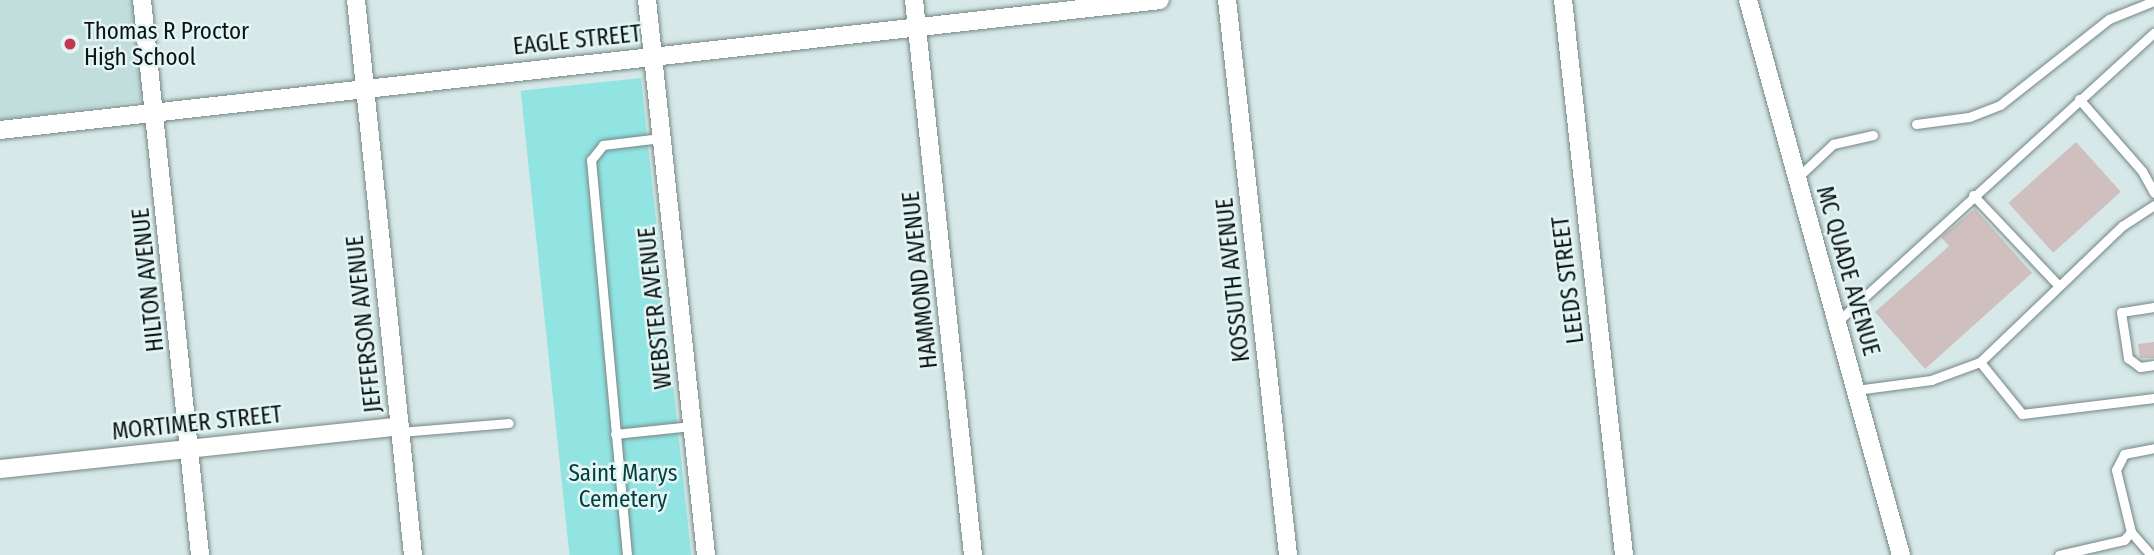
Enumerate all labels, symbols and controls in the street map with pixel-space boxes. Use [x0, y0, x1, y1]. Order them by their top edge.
place label: Thomas R Proctor High School [84, 17, 249, 71]
street label: EAGLE STREET [512, 20, 642, 60]
marker: Thomas R Proctor High School [62, 36, 78, 52]
street label: MC QUADE AVENUE [1811, 183, 1885, 359]
street label: HAMMOND AVENUE [897, 190, 943, 370]
street label: KOSSUTH AVENUE [1211, 197, 1255, 363]
street label: HILTON AVENUE [127, 207, 169, 353]
street label: LEEDS STREET [1546, 215, 1590, 345]
street label: WEBSTER AVENUE [633, 226, 677, 390]
street label: JEFFERSON AVENUE [341, 234, 387, 414]
street label: MORTIMER STREET [111, 400, 283, 446]
park label: Saint Marys Cemetery [568, 459, 678, 513]

